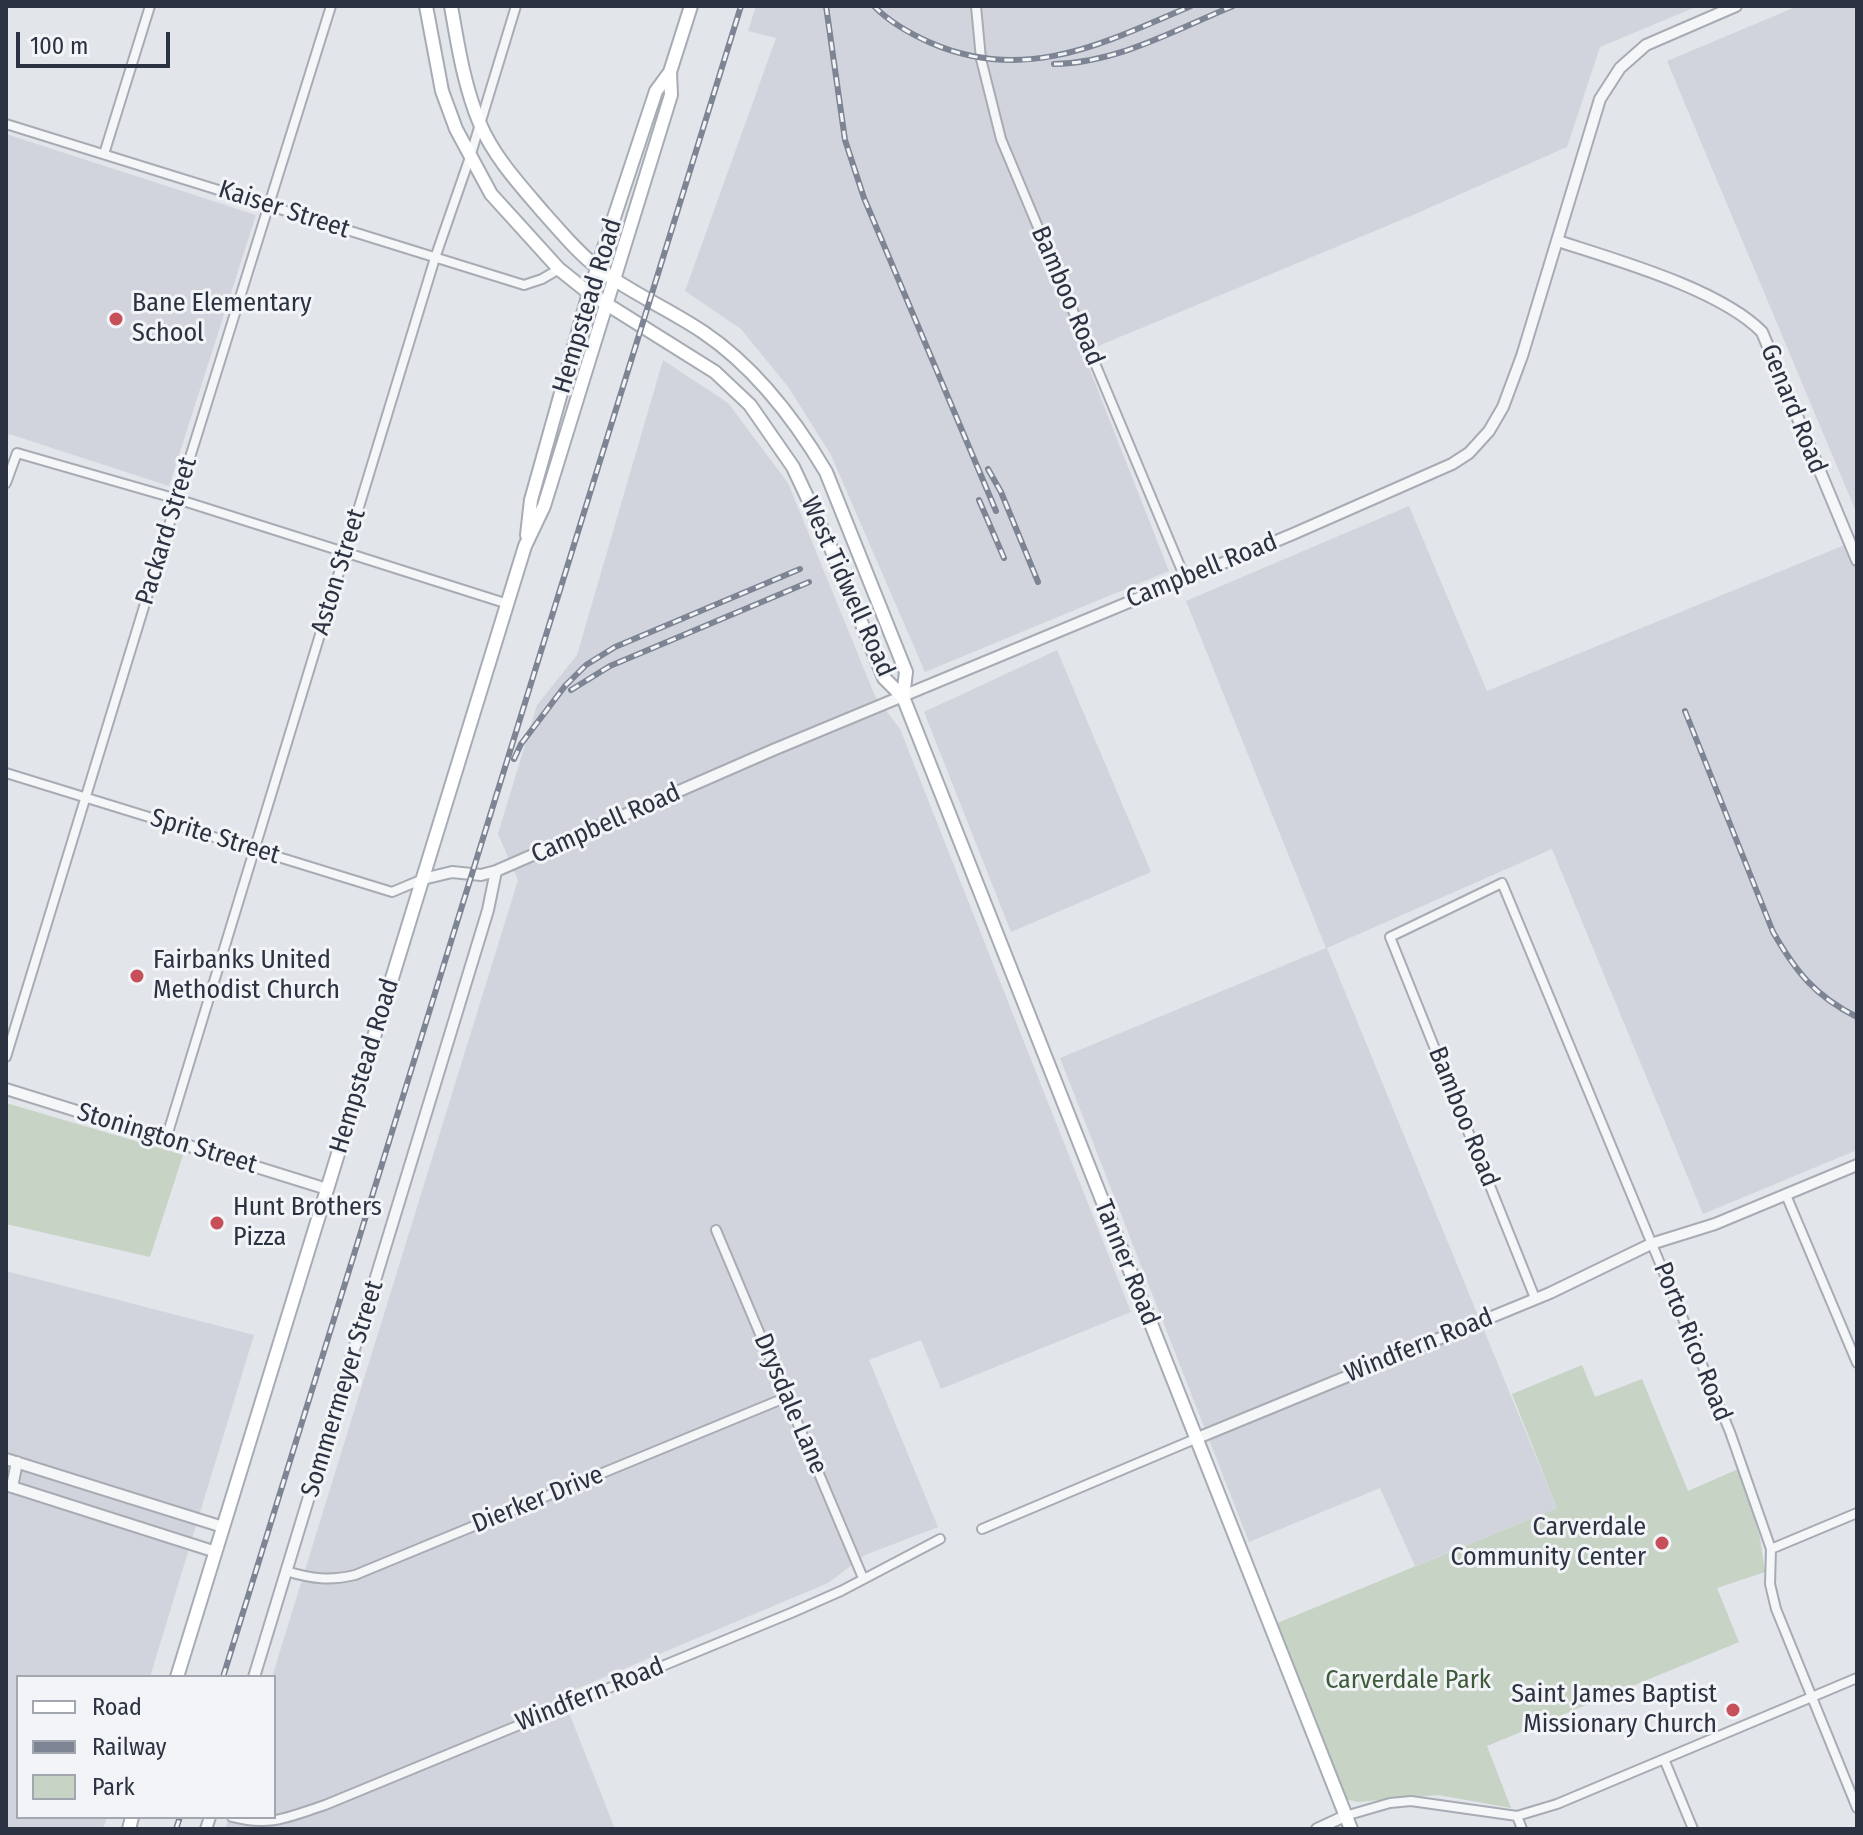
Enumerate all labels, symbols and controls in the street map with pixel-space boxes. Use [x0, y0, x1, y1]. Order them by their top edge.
scale bar [20, 16, 174, 66]
text: 100 m [30, 32, 88, 60]
street label: Kaiser Street [215, 174, 353, 246]
street label: Hempstead Road [547, 215, 629, 397]
street label: Bamboo Road [1024, 222, 1110, 370]
place label: Bane Elementary School [132, 288, 311, 350]
marker: Bane Elementary School [107, 310, 125, 328]
street label: Genard Road [1753, 340, 1833, 478]
street label: Packard Street [130, 453, 204, 609]
street label: West Tidwell Road [793, 492, 901, 682]
street label: Aston Street [305, 505, 373, 639]
street label: Campbell Road [1122, 527, 1282, 615]
street label: Campbell Road [527, 777, 685, 871]
street label: Sprite Street [147, 803, 283, 871]
place label: Fairbanks United Methodist Church [153, 945, 340, 1006]
marker: Fairbanks United Methodist Church [128, 967, 146, 985]
street label: Hempstead Road [324, 975, 406, 1157]
street label: Bamboo Road [1421, 1042, 1505, 1192]
street label: Stonington Street [73, 1097, 261, 1181]
place label: Hunt Brothers Pizza [233, 1192, 382, 1254]
street label: Tanner Road [1087, 1196, 1165, 1330]
marker: Hunt Brothers Pizza [208, 1214, 226, 1232]
street label: Porto Rico Road [1646, 1258, 1738, 1426]
street label: Sommermeyer Street [295, 1277, 391, 1501]
street label: Windfern Road [1340, 1302, 1498, 1390]
street label: Drysdale Lane [746, 1329, 834, 1479]
street label: Dierker Drive [468, 1460, 608, 1540]
place label: Carverdale Community Center [1450, 1512, 1646, 1574]
marker: Carverdale Community Center [1653, 1534, 1671, 1552]
street label: Windfern Road [511, 1651, 669, 1739]
park label: Carverdale Park [1325, 1665, 1491, 1697]
legend [16, 1675, 276, 1819]
place label: Saint James Baptist Missionary Church [1511, 1679, 1717, 1740]
text: Road [92, 1693, 142, 1721]
marker: Saint James Baptist Missionary Church [1724, 1701, 1742, 1719]
text: Railway [92, 1733, 167, 1761]
text: Park [92, 1773, 135, 1801]

